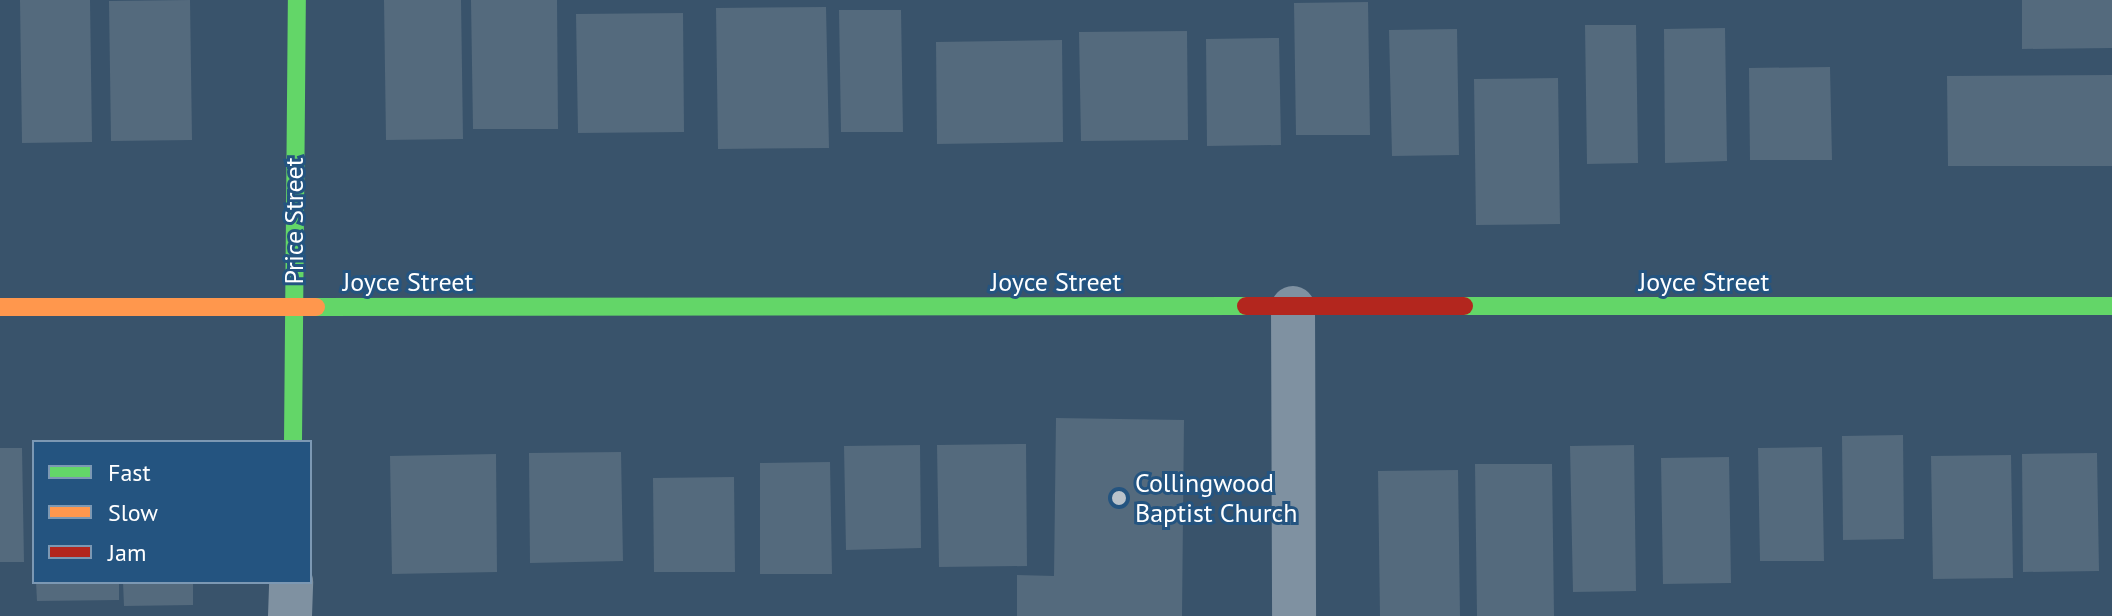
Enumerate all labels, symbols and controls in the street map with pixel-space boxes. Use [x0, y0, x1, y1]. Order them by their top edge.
street label: Price Street [278, 157, 310, 285]
street label: Joyce Street [343, 266, 473, 298]
street label: Joyce Street [991, 266, 1121, 298]
street label: Joyce Street [1639, 266, 1769, 298]
legend [32, 440, 312, 584]
text: Fast [108, 457, 151, 488]
place label: Collingwood Baptist Church [1135, 467, 1297, 528]
marker: Collingwood Baptist Church [1110, 489, 1128, 507]
text: Slow [108, 497, 158, 528]
text: Jam [108, 537, 146, 568]

